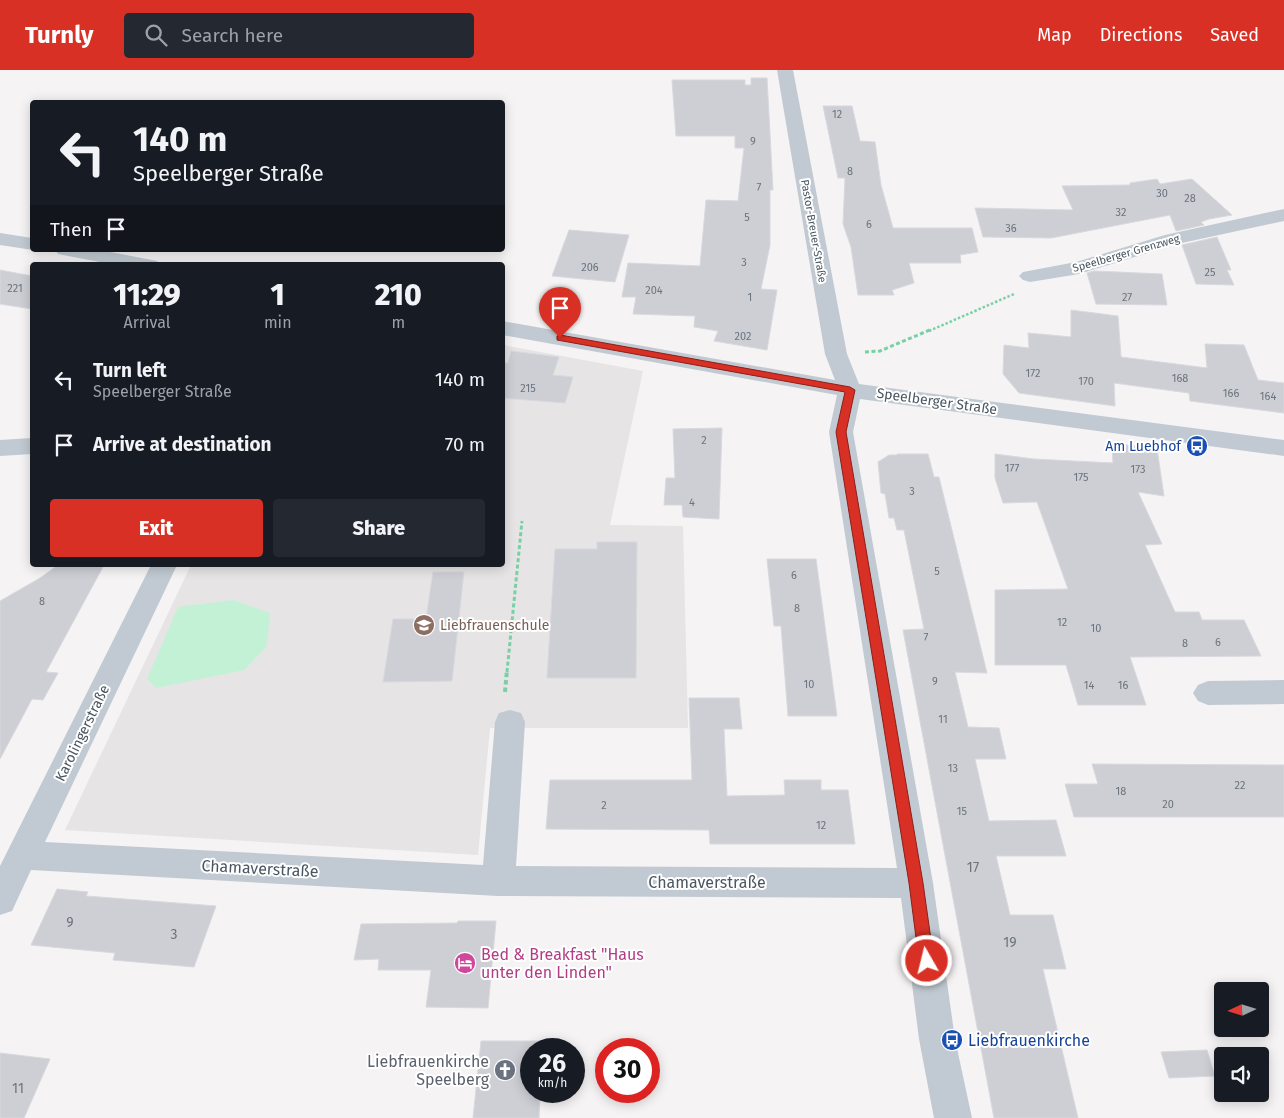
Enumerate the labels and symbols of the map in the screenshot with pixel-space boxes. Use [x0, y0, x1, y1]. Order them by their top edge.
house number: 12 [832, 108, 842, 121]
house number: 9 [750, 135, 756, 148]
house number: 8 [847, 165, 853, 178]
street label: Pastor-Breuer-Straße [798, 178, 829, 284]
house number: 7 [757, 181, 762, 194]
house number: 30 [1156, 187, 1168, 200]
house number: 28 [1184, 192, 1196, 205]
house number: 32 [1116, 206, 1126, 219]
house number: 5 [744, 211, 750, 224]
house number: 6 [866, 218, 872, 231]
house number: 36 [1005, 222, 1017, 235]
street label: Speelberger Grenzweg [1071, 232, 1181, 275]
house number: 3 [741, 256, 747, 269]
house number: 206 [581, 261, 599, 274]
house number: 25 [1205, 266, 1216, 279]
house number: 221 [7, 282, 23, 295]
house number: 204 [645, 284, 663, 297]
pin [539, 287, 581, 338]
house number: 1 [748, 291, 752, 304]
house number: 27 [1122, 291, 1132, 304]
house number: 202 [735, 330, 751, 343]
house number: 172 [1026, 367, 1040, 380]
house number: 168 [1172, 372, 1188, 385]
house number: 170 [1078, 375, 1094, 388]
house number: 215 [520, 382, 536, 395]
street label: Speelberger Straße [876, 385, 998, 418]
house number: 166 [1223, 387, 1239, 400]
house number: 164 [1260, 390, 1276, 403]
house number: 2 [701, 434, 707, 447]
bus stop icon: Am Luebhof [1185, 434, 1209, 458]
place label: Am Luebhof [1105, 438, 1182, 455]
house number: 177 [1005, 462, 1019, 475]
house number: 173 [1130, 463, 1146, 476]
house number: 175 [1074, 471, 1089, 484]
house number: 3 [909, 485, 915, 498]
house number: 4 [689, 496, 695, 509]
house number: 5 [934, 565, 940, 578]
house number: 6 [791, 569, 797, 582]
house number: 8 [39, 595, 45, 608]
house number: 8 [794, 602, 800, 615]
school or university icon: Liebfrauenschule [412, 613, 436, 637]
house number: 12 [1057, 616, 1067, 629]
place label: Liebfrauenschule [440, 617, 549, 634]
house number: 10 [1091, 622, 1101, 635]
house number: 7 [924, 631, 929, 644]
house number: 6 [1215, 636, 1221, 649]
house number: 8 [1182, 637, 1188, 650]
house number: 9 [932, 675, 938, 688]
house number: 10 [804, 678, 814, 691]
house number: 14 [1084, 679, 1094, 692]
house number: 16 [1118, 679, 1128, 692]
street label: Karolingerstraße [52, 682, 113, 784]
house number: 11 [938, 713, 948, 726]
house number: 13 [948, 762, 958, 775]
house number: 22 [1235, 779, 1245, 792]
house number: 18 [1116, 785, 1126, 798]
house number: 20 [1162, 798, 1174, 811]
house number: 2 [601, 799, 607, 812]
house number: 15 [957, 805, 968, 818]
house number: 12 [816, 819, 826, 832]
street label: Chamaverstraße [201, 856, 319, 881]
house number: 17 [967, 859, 979, 876]
street label: Chamaverstraße [648, 873, 766, 892]
house number: 9 [66, 914, 74, 931]
house number: 3 [171, 926, 178, 943]
position arrow [900, 934, 952, 986]
house number: 19 [1003, 934, 1017, 951]
place label: Bed & Breakfast "Haus unter den Linden" [481, 945, 644, 982]
hotel icon: Bed & Breakfast "Haus unter den Linden" [453, 951, 477, 975]
north arrow [1214, 982, 1269, 1038]
bus stop icon: Liebfrauenkirche [940, 1028, 964, 1052]
place label: Liebfrauenkirche [968, 1031, 1090, 1050]
speed limit sign: 30 [595, 1038, 660, 1103]
place label: Liebfrauenkirche Speelberg [367, 1052, 490, 1089]
church icon: Liebfrauenkirche Speelberg [493, 1058, 517, 1082]
house number: 11 [12, 1080, 24, 1097]

